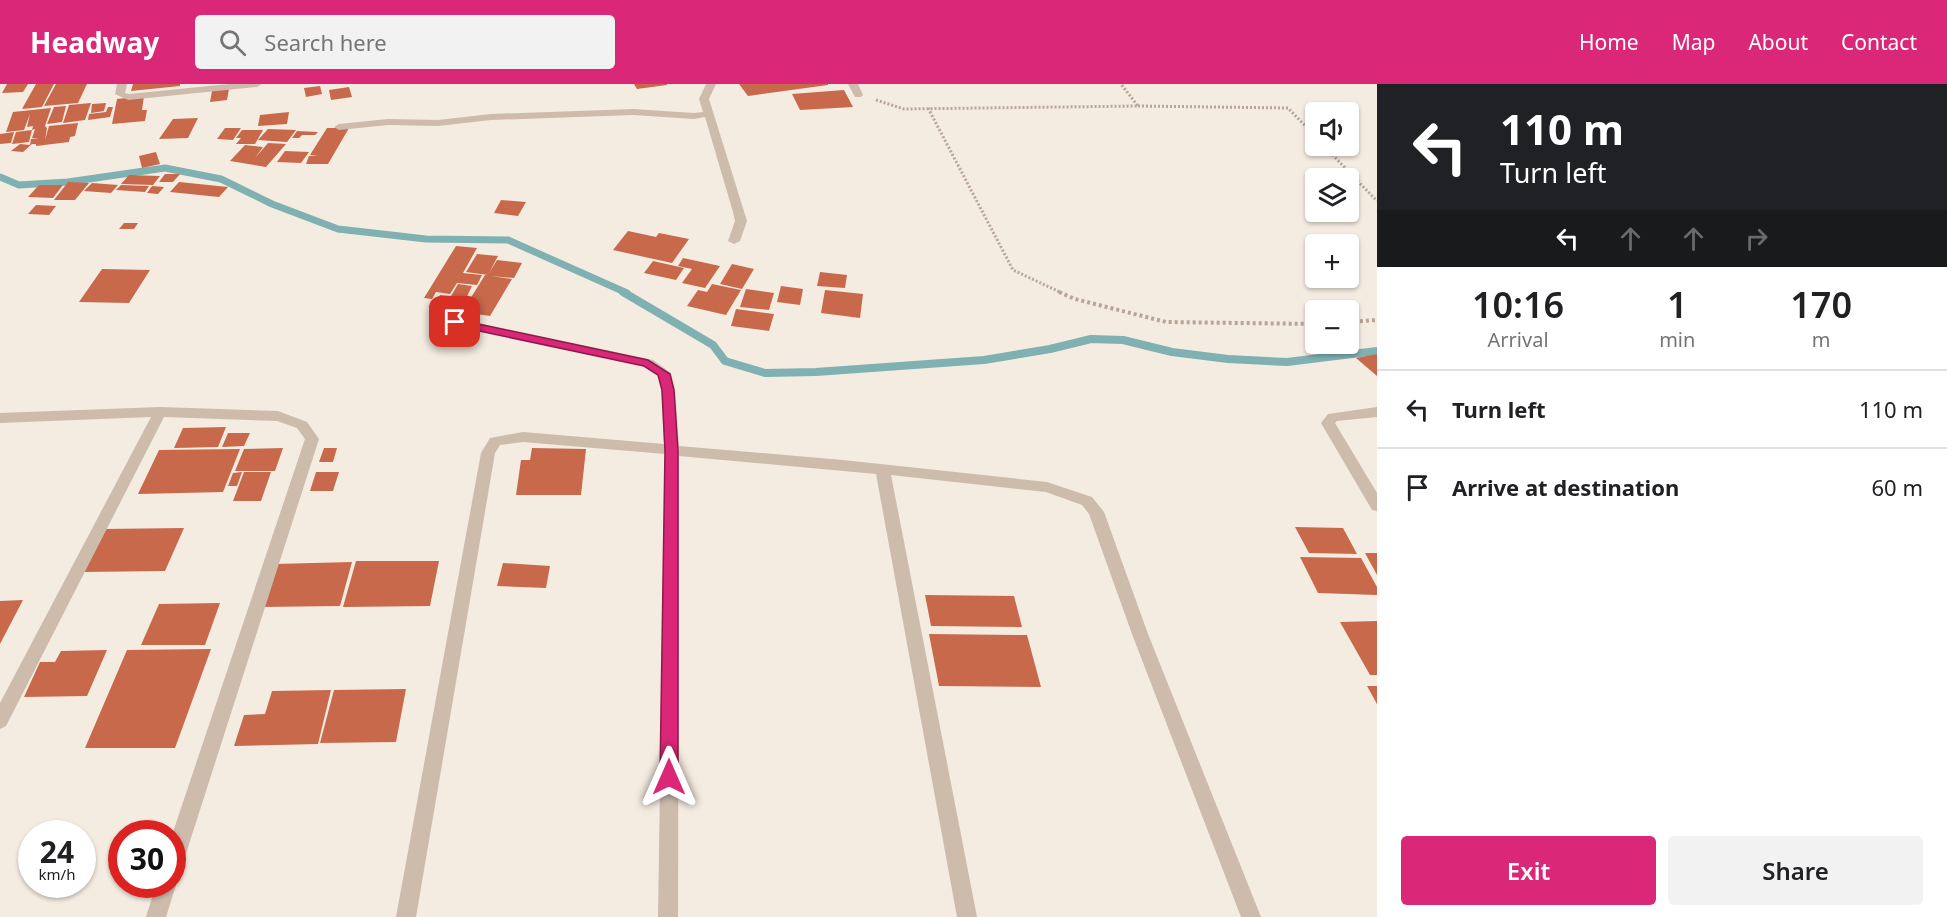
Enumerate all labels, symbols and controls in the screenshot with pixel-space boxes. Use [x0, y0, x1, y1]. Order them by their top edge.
search box [195, 15, 615, 69]
text: Headway [30, 23, 159, 61]
icon: search [216, 26, 249, 59]
text: Search here [264, 27, 387, 57]
text: Home [1579, 28, 1639, 56]
text: Map [1672, 28, 1715, 56]
text: About [1748, 28, 1808, 56]
text: Contact [1841, 28, 1917, 56]
text: 110 m [1500, 100, 1624, 157]
map controls [1305, 102, 1359, 354]
button: sound [1305, 102, 1359, 156]
icon: left [1401, 108, 1479, 186]
text: Turn left [1500, 154, 1606, 191]
button: layers [1305, 168, 1359, 222]
icon: left [1551, 222, 1584, 255]
icon: ahead [1614, 222, 1647, 255]
icon: ahead [1677, 222, 1710, 255]
icon: right [1740, 222, 1773, 255]
button: + [1305, 234, 1359, 288]
text: 10:16 [1472, 280, 1564, 329]
text: 1 [1667, 280, 1688, 329]
text: 170 [1790, 280, 1852, 329]
pin [429, 296, 480, 347]
button: − [1305, 300, 1359, 354]
icon: arrive [438, 305, 471, 338]
text: Arrival [1488, 326, 1549, 353]
text: min [1659, 326, 1695, 353]
text: m [1812, 326, 1831, 353]
icon: left [1401, 393, 1434, 426]
text: Turn left [1452, 394, 1546, 424]
text: 110 m [1859, 394, 1923, 424]
icon: arrive [1401, 471, 1434, 504]
text: Arrive at destination [1452, 472, 1679, 502]
text: 60 m [1872, 472, 1923, 502]
position arrow [637, 745, 701, 809]
speed limit sign: 30 [108, 820, 186, 898]
text: 24 [40, 831, 74, 872]
button: Exit [1401, 836, 1656, 905]
button: Share [1668, 836, 1923, 905]
text: km/h [39, 864, 75, 884]

